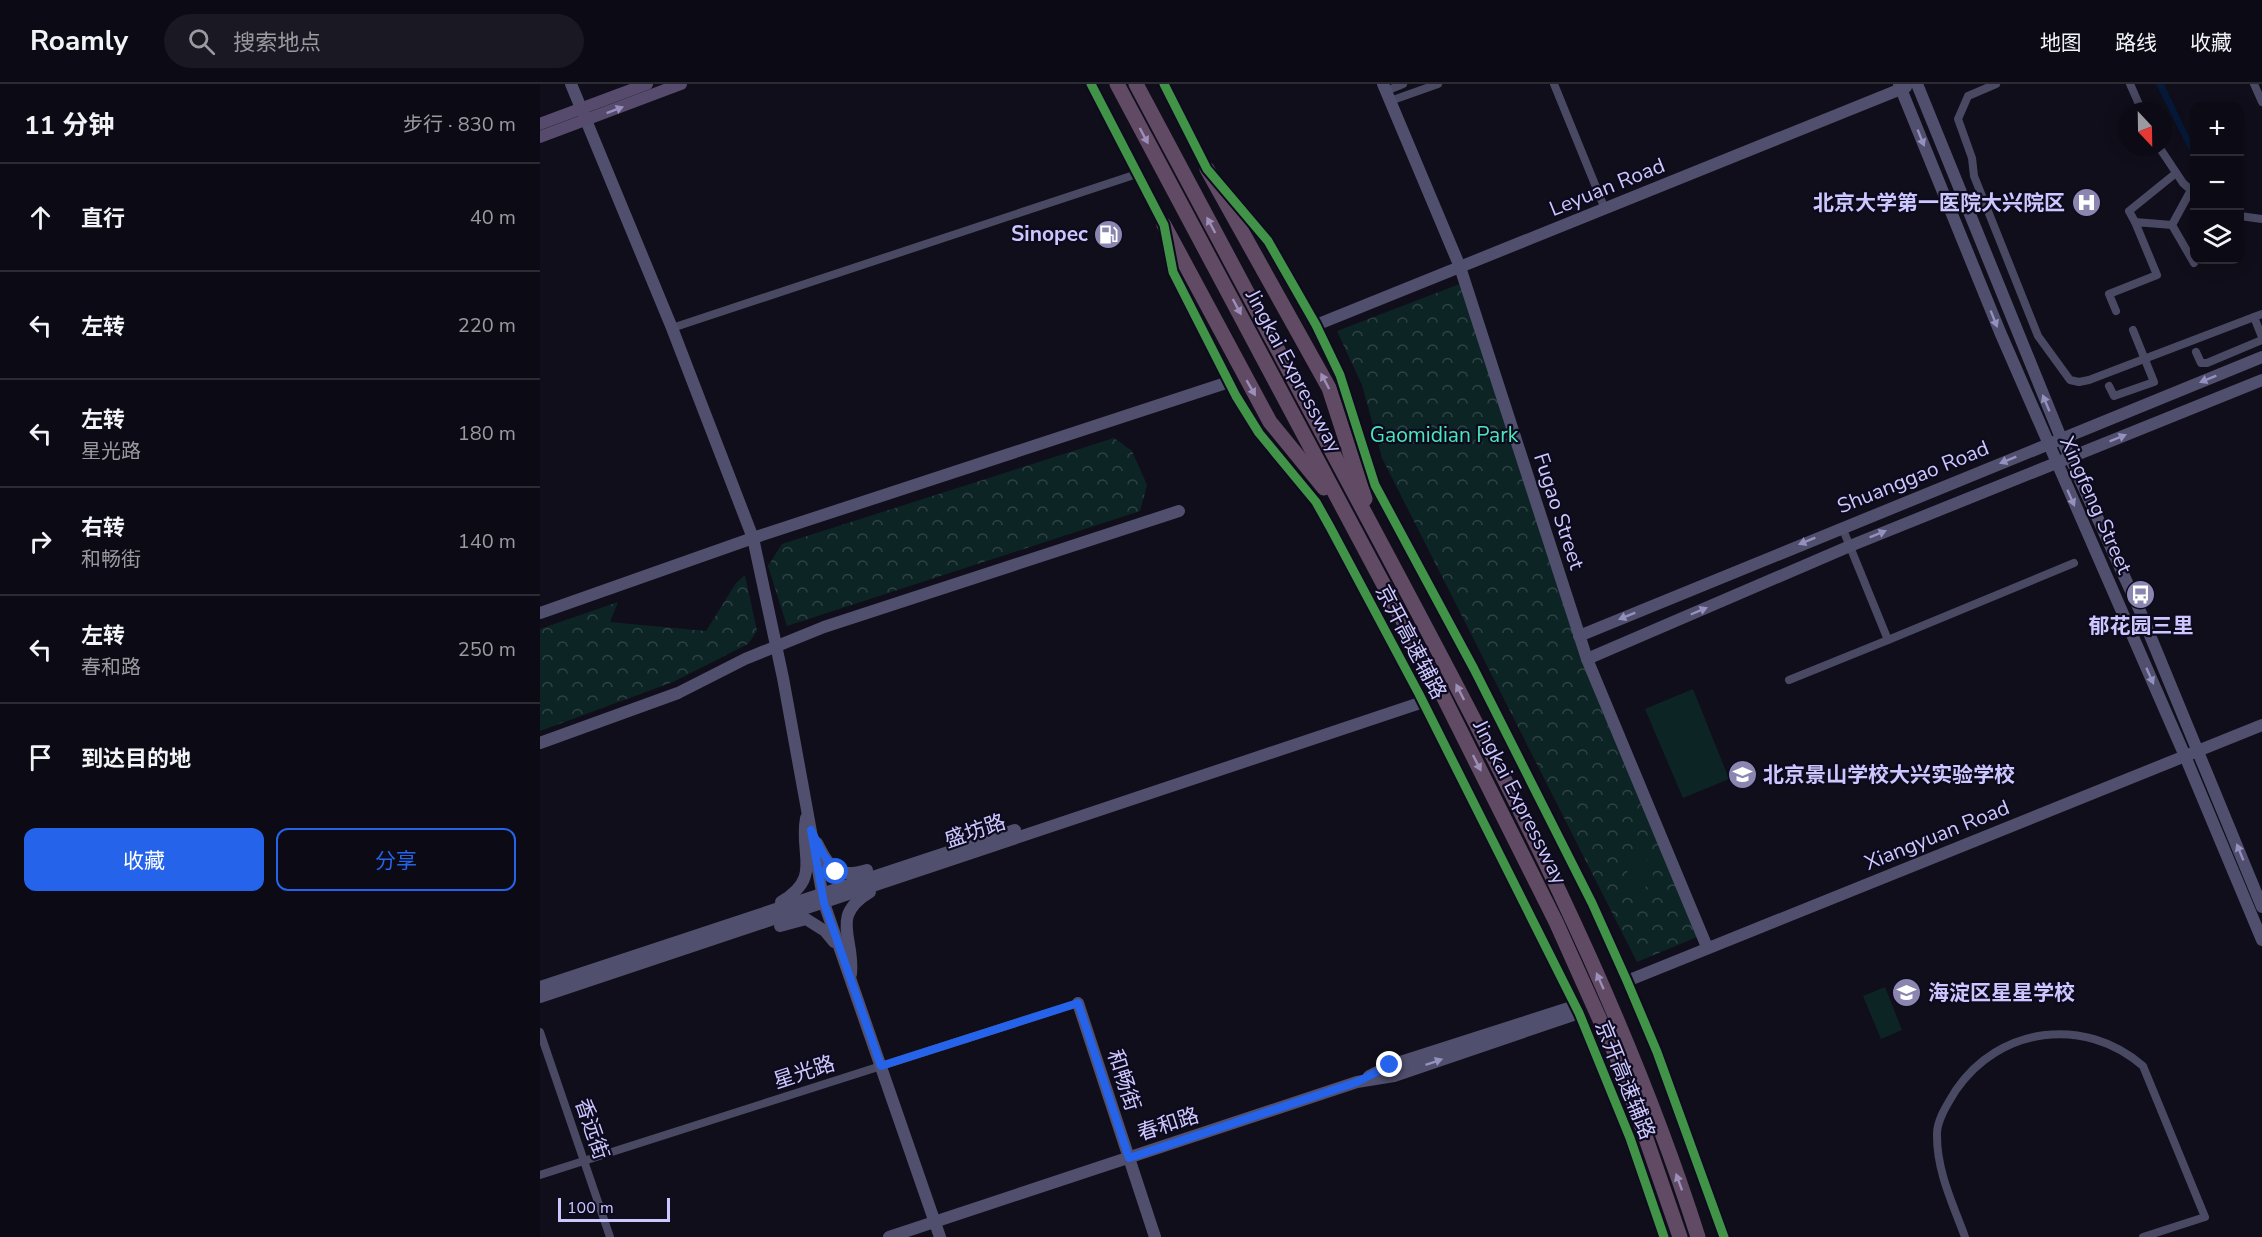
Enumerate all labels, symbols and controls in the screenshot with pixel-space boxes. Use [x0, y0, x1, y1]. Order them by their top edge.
search box [164, 14, 584, 68]
text: Roamly [30, 22, 128, 60]
icon: search [185, 25, 218, 58]
text: 搜索地点 [233, 28, 321, 58]
text: 地图 [2040, 29, 2082, 57]
text: 路线 [2115, 29, 2157, 57]
text: 收藏 [2190, 29, 2232, 57]
north arrow [2118, 102, 2172, 156]
map controls [2190, 102, 2244, 264]
button: + [2190, 102, 2244, 156]
one-way arrow [606, 105, 624, 115]
text: 11 分钟 [24, 108, 114, 143]
text: 步行 · 830 m [403, 111, 516, 138]
one-way arrow [1140, 127, 1149, 144]
one-way arrow [1916, 130, 1926, 148]
street label: Leyuan Road [1545, 151, 1669, 223]
button: − [2190, 156, 2244, 210]
hospital icon: 北京大学第一医院大兴院区 [2070, 187, 2102, 219]
place label: 北京大学第一医院大兴院区 [1813, 189, 2065, 217]
icon: ahead [24, 201, 57, 234]
text: 直行 [81, 204, 125, 234]
text: 40 m [470, 204, 516, 231]
button: layers [2190, 210, 2244, 264]
one-way arrow [1206, 216, 1216, 233]
fuel station icon: Sinopec [1093, 218, 1125, 250]
place label: Sinopec [1011, 220, 1088, 248]
street label: Jingkai Expressway [1239, 284, 1349, 458]
one-way arrow [1232, 299, 1242, 316]
icon: left [24, 309, 57, 342]
one-way arrow [1990, 310, 1999, 328]
text: 左转 [81, 312, 125, 342]
text: 220 m [458, 312, 516, 339]
one-way arrow [1321, 372, 1331, 390]
one-way arrow [2198, 374, 2216, 384]
one-way arrow [1245, 380, 1256, 396]
one-way arrow [2041, 394, 2051, 412]
text: 左转 [81, 405, 125, 435]
icon: left [24, 417, 57, 450]
text: 180 m [458, 420, 516, 447]
park label: Gaomidian Park [1370, 421, 1519, 449]
street label: Xingfeng Street [2053, 432, 2139, 579]
one-way arrow [2109, 433, 2127, 443]
street label: Shuanggao Road [1833, 434, 1993, 520]
text: 星光路 [81, 438, 141, 465]
street label: Fugao Street [1527, 449, 1591, 573]
one-way arrow [1998, 455, 2016, 465]
one-way arrow [2066, 490, 2076, 508]
text: 右转 [81, 513, 125, 543]
icon: right [24, 525, 57, 558]
text: 140 m [458, 528, 516, 555]
one-way arrow [1870, 529, 1888, 539]
one-way arrow [1798, 536, 1816, 546]
text: 和畅街 [81, 546, 141, 573]
bus stop icon: 郁花园三里 [2125, 579, 2157, 611]
street label: 京开高速辅路 [1369, 580, 1453, 704]
one-way arrow [1690, 606, 1708, 615]
one-way arrow [1618, 611, 1636, 621]
place label: 郁花园三里 [2089, 612, 2194, 640]
text: 左转 [81, 621, 125, 651]
icon: left [24, 633, 57, 666]
text: 250 m [458, 636, 516, 663]
text: 春和路 [81, 654, 141, 681]
one-way arrow [2145, 668, 2155, 686]
one-way arrow [1455, 683, 1465, 700]
street label: Jingkai Expressway [1466, 714, 1574, 889]
icon: arrive [24, 741, 57, 774]
text: 到达目的地 [81, 744, 191, 774]
one-way arrow [1472, 755, 1482, 772]
school or university icon: 北京景山学校大兴实验学校 [1726, 759, 1758, 791]
place label: 北京景山学校大兴实验学校 [1763, 761, 2015, 789]
street label: Xiangyuan Road [1860, 793, 2014, 877]
street label: 盛坊路 [941, 808, 1009, 854]
button: 收藏 [24, 828, 264, 891]
button: 分享 [276, 828, 516, 891]
one-way arrow [2235, 843, 2245, 861]
route start [822, 858, 848, 884]
one-way arrow [1595, 971, 1605, 989]
school or university icon: 海淀区星星学校 [1891, 977, 1923, 1009]
place label: 海淀区星星学校 [1928, 979, 2075, 1007]
street label: 京开高速辅路 [1588, 1016, 1662, 1144]
street label: 和畅街 [1101, 1046, 1147, 1114]
street label: 星光路 [770, 1049, 838, 1095]
route end [1376, 1051, 1402, 1077]
one-way arrow [1425, 1057, 1443, 1067]
street label: 香远街 [569, 1095, 615, 1163]
street label: 春和路 [1134, 1101, 1202, 1147]
one-way arrow [1674, 1172, 1684, 1190]
scale bar [558, 1195, 670, 1222]
text: 100 m [567, 1197, 614, 1219]

